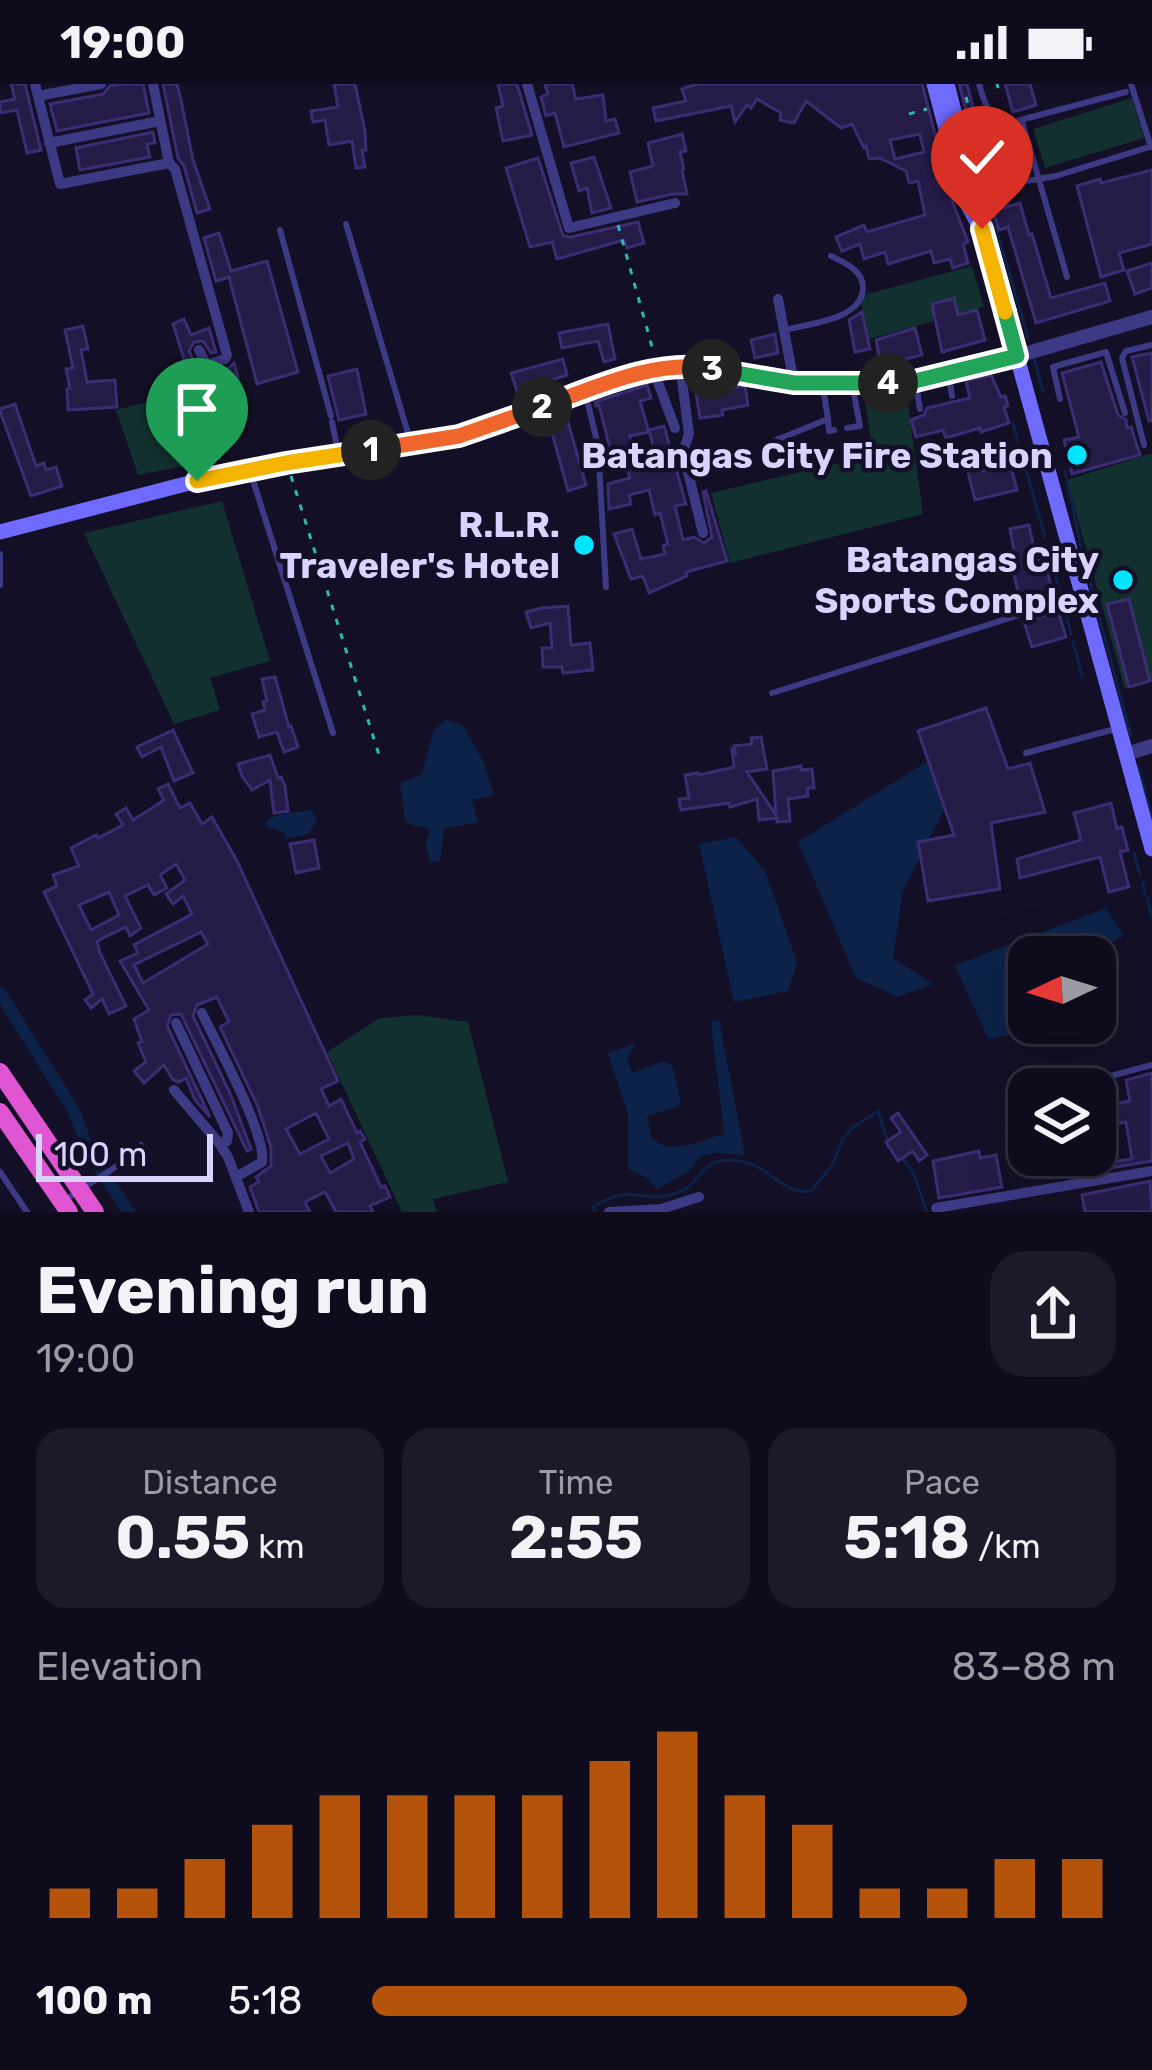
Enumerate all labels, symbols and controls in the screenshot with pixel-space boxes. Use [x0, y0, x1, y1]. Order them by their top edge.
text: 19:00 [60, 16, 186, 69]
pin [931, 106, 1033, 229]
icon: check [949, 124, 1015, 190]
pin: 3 [682, 339, 742, 399]
text: 3 [701, 349, 723, 388]
pin: 4 [858, 353, 918, 413]
pin [146, 358, 248, 481]
text: 4 [877, 363, 899, 402]
icon: arrive [164, 376, 230, 442]
pin: 2 [512, 377, 572, 437]
text: 2 [531, 387, 553, 426]
pin: 1 [341, 420, 401, 480]
text: 1 [363, 430, 379, 469]
place label: Batangas City Fire Station [581, 434, 1053, 477]
marker: Batangas City Fire Station [1064, 442, 1090, 468]
place label: R.L.R. Traveler's Hotel [279, 503, 560, 587]
marker: R.L.R. Traveler's Hotel [571, 532, 597, 558]
place label: Batangas City Sports Complex [815, 538, 1099, 622]
marker: Batangas City Sports Complex [1110, 567, 1136, 593]
north arrow [1008, 936, 1116, 1044]
map controls [1008, 936, 1116, 1176]
button: layers [1008, 1068, 1116, 1176]
scale bar [36, 1128, 213, 1181]
text: 100 m [54, 1135, 147, 1174]
text: Evening run [36, 1251, 429, 1330]
button: share [990, 1251, 1116, 1377]
text: 19:00 [36, 1336, 135, 1382]
text: Distance [142, 1463, 278, 1502]
text: Time [539, 1463, 613, 1502]
text: Pace [904, 1463, 980, 1502]
text: 0.55 [115, 1502, 250, 1573]
text: 2:55 [509, 1502, 643, 1573]
text: 5:18 [843, 1502, 970, 1573]
text: km [250, 1527, 305, 1566]
text: /km [970, 1527, 1041, 1566]
text: Elevation [36, 1644, 203, 1690]
text: 83–88 m [952, 1644, 1116, 1690]
text: 100 m [36, 1978, 152, 2024]
text: 5:18 [228, 1978, 303, 2024]

